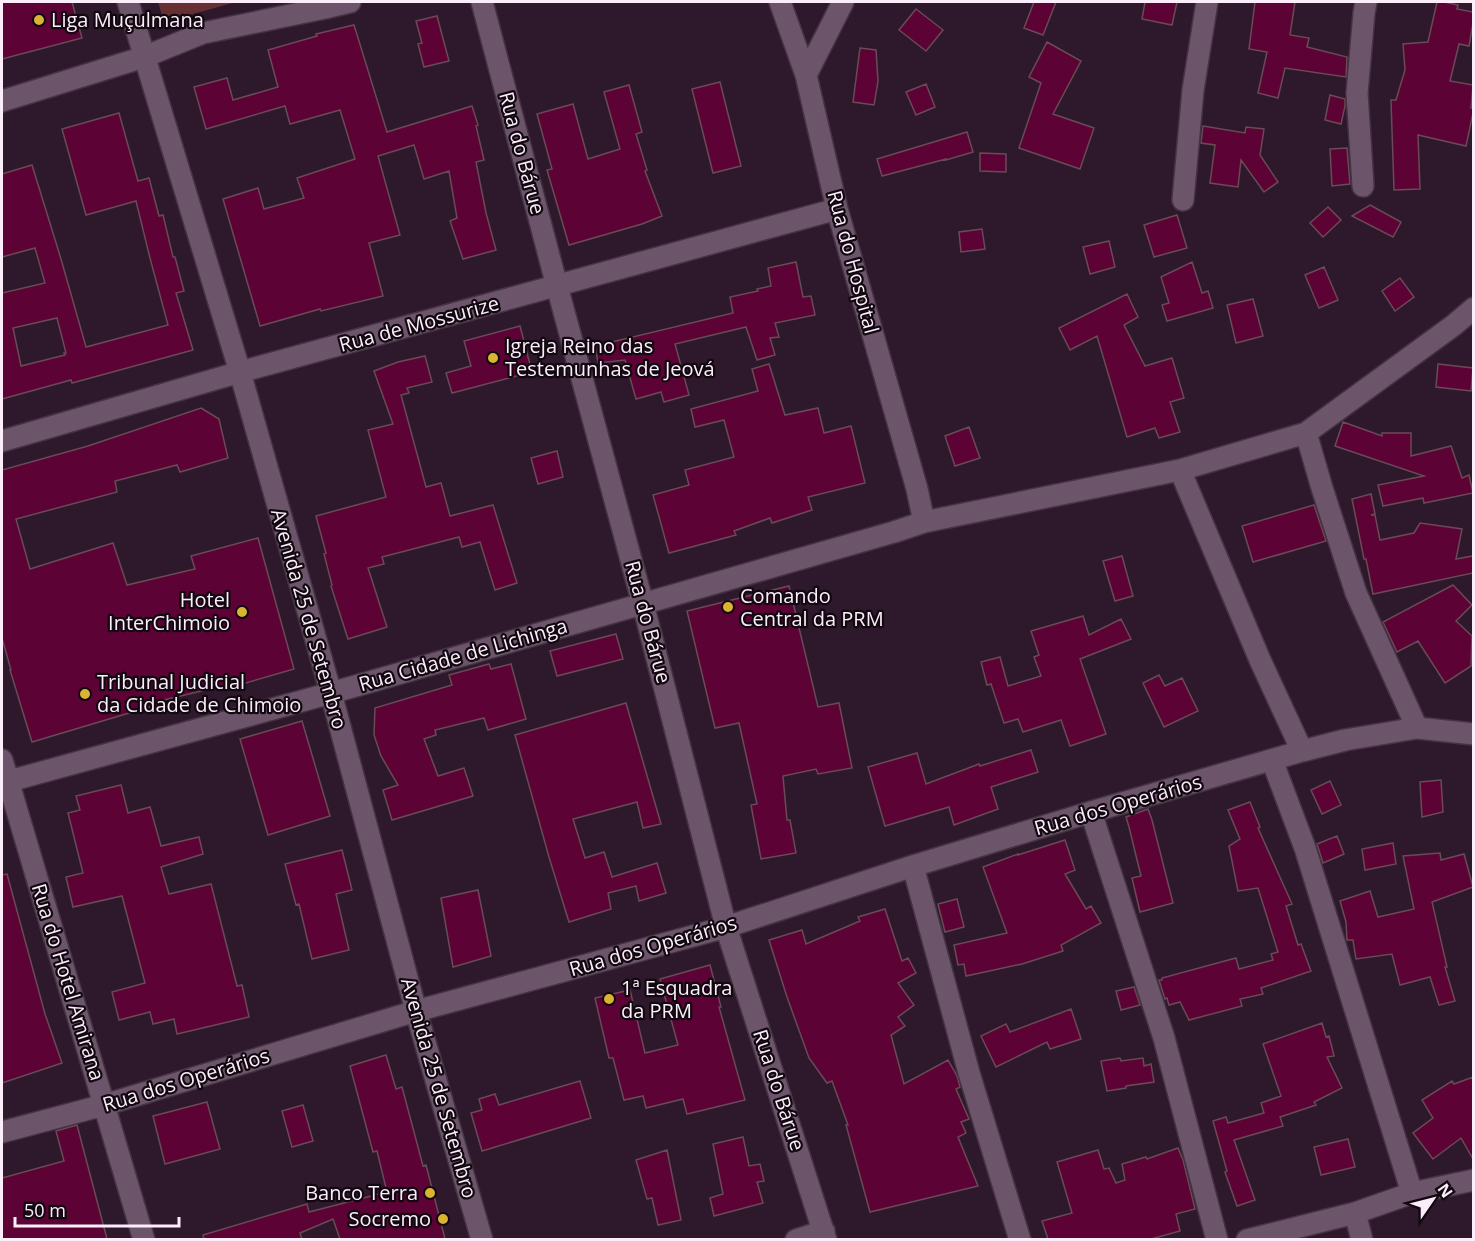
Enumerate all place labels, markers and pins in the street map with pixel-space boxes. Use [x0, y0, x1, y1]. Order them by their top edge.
place label: Liga Muçulmana [51, 6, 204, 33]
marker: Liga Muçulmana [32, 13, 46, 27]
place label: Igreja Reino das Testemunhas de Jeová [505, 332, 715, 382]
marker: Igreja Reino das Testemunhas de Jeová [486, 351, 500, 365]
place label: Comando Central da PRM [740, 582, 884, 632]
place label: Hotel InterChimoio [108, 586, 230, 636]
marker: Comando Central da PRM [721, 600, 735, 614]
marker: Hotel InterChimoio [235, 605, 249, 619]
place label: Tribunal Judicial da Cidade de Chimoio [97, 668, 301, 718]
marker: Tribunal Judicial da Cidade de Chimoio [78, 687, 92, 701]
place label: 1ª Esquadra da PRM [621, 974, 732, 1024]
marker: 1ª Esquadra da PRM [602, 992, 616, 1006]
place label: Banco Terra [305, 1179, 418, 1206]
marker: Banco Terra [423, 1186, 437, 1200]
place label: Socremo [348, 1205, 431, 1232]
marker: Socremo [436, 1212, 450, 1226]

